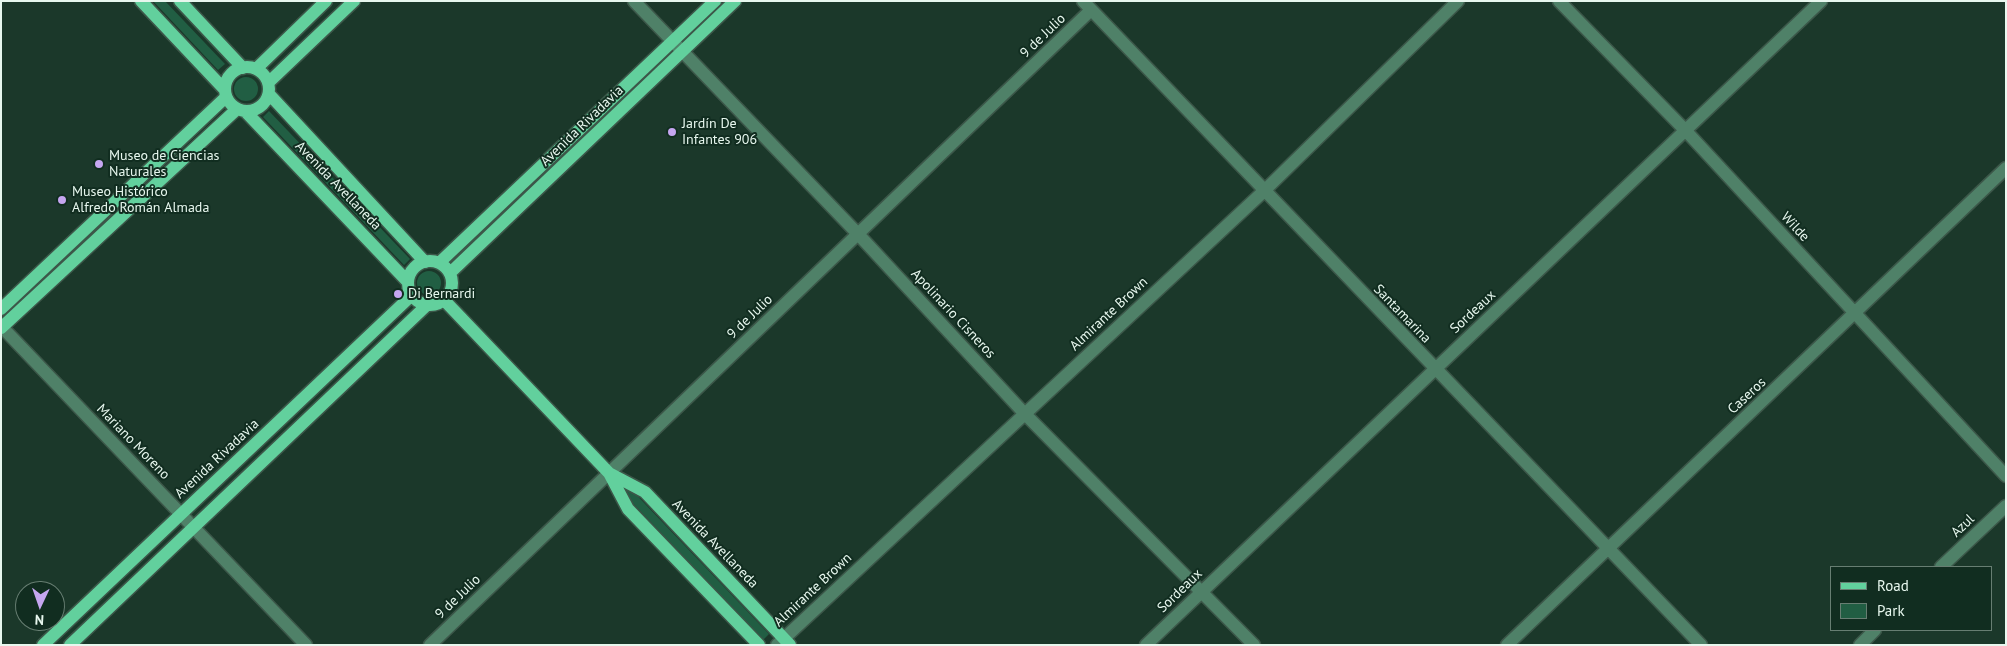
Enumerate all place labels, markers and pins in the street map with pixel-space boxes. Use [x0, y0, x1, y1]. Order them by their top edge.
place label: Jardín De Infantes 906 [682, 116, 757, 148]
marker: Jardín De Infantes 906 [666, 126, 678, 138]
place label: Museo de Ciencias Naturales [109, 148, 220, 180]
marker: Museo de Ciencias Naturales [93, 158, 105, 170]
place label: Museo Histórico Alfredo Román Almada [72, 184, 209, 216]
marker: Museo Histórico Alfredo Román Almada [56, 194, 68, 206]
place label: Di Bernardi [408, 286, 475, 302]
marker: Di Bernardi [392, 288, 404, 300]

